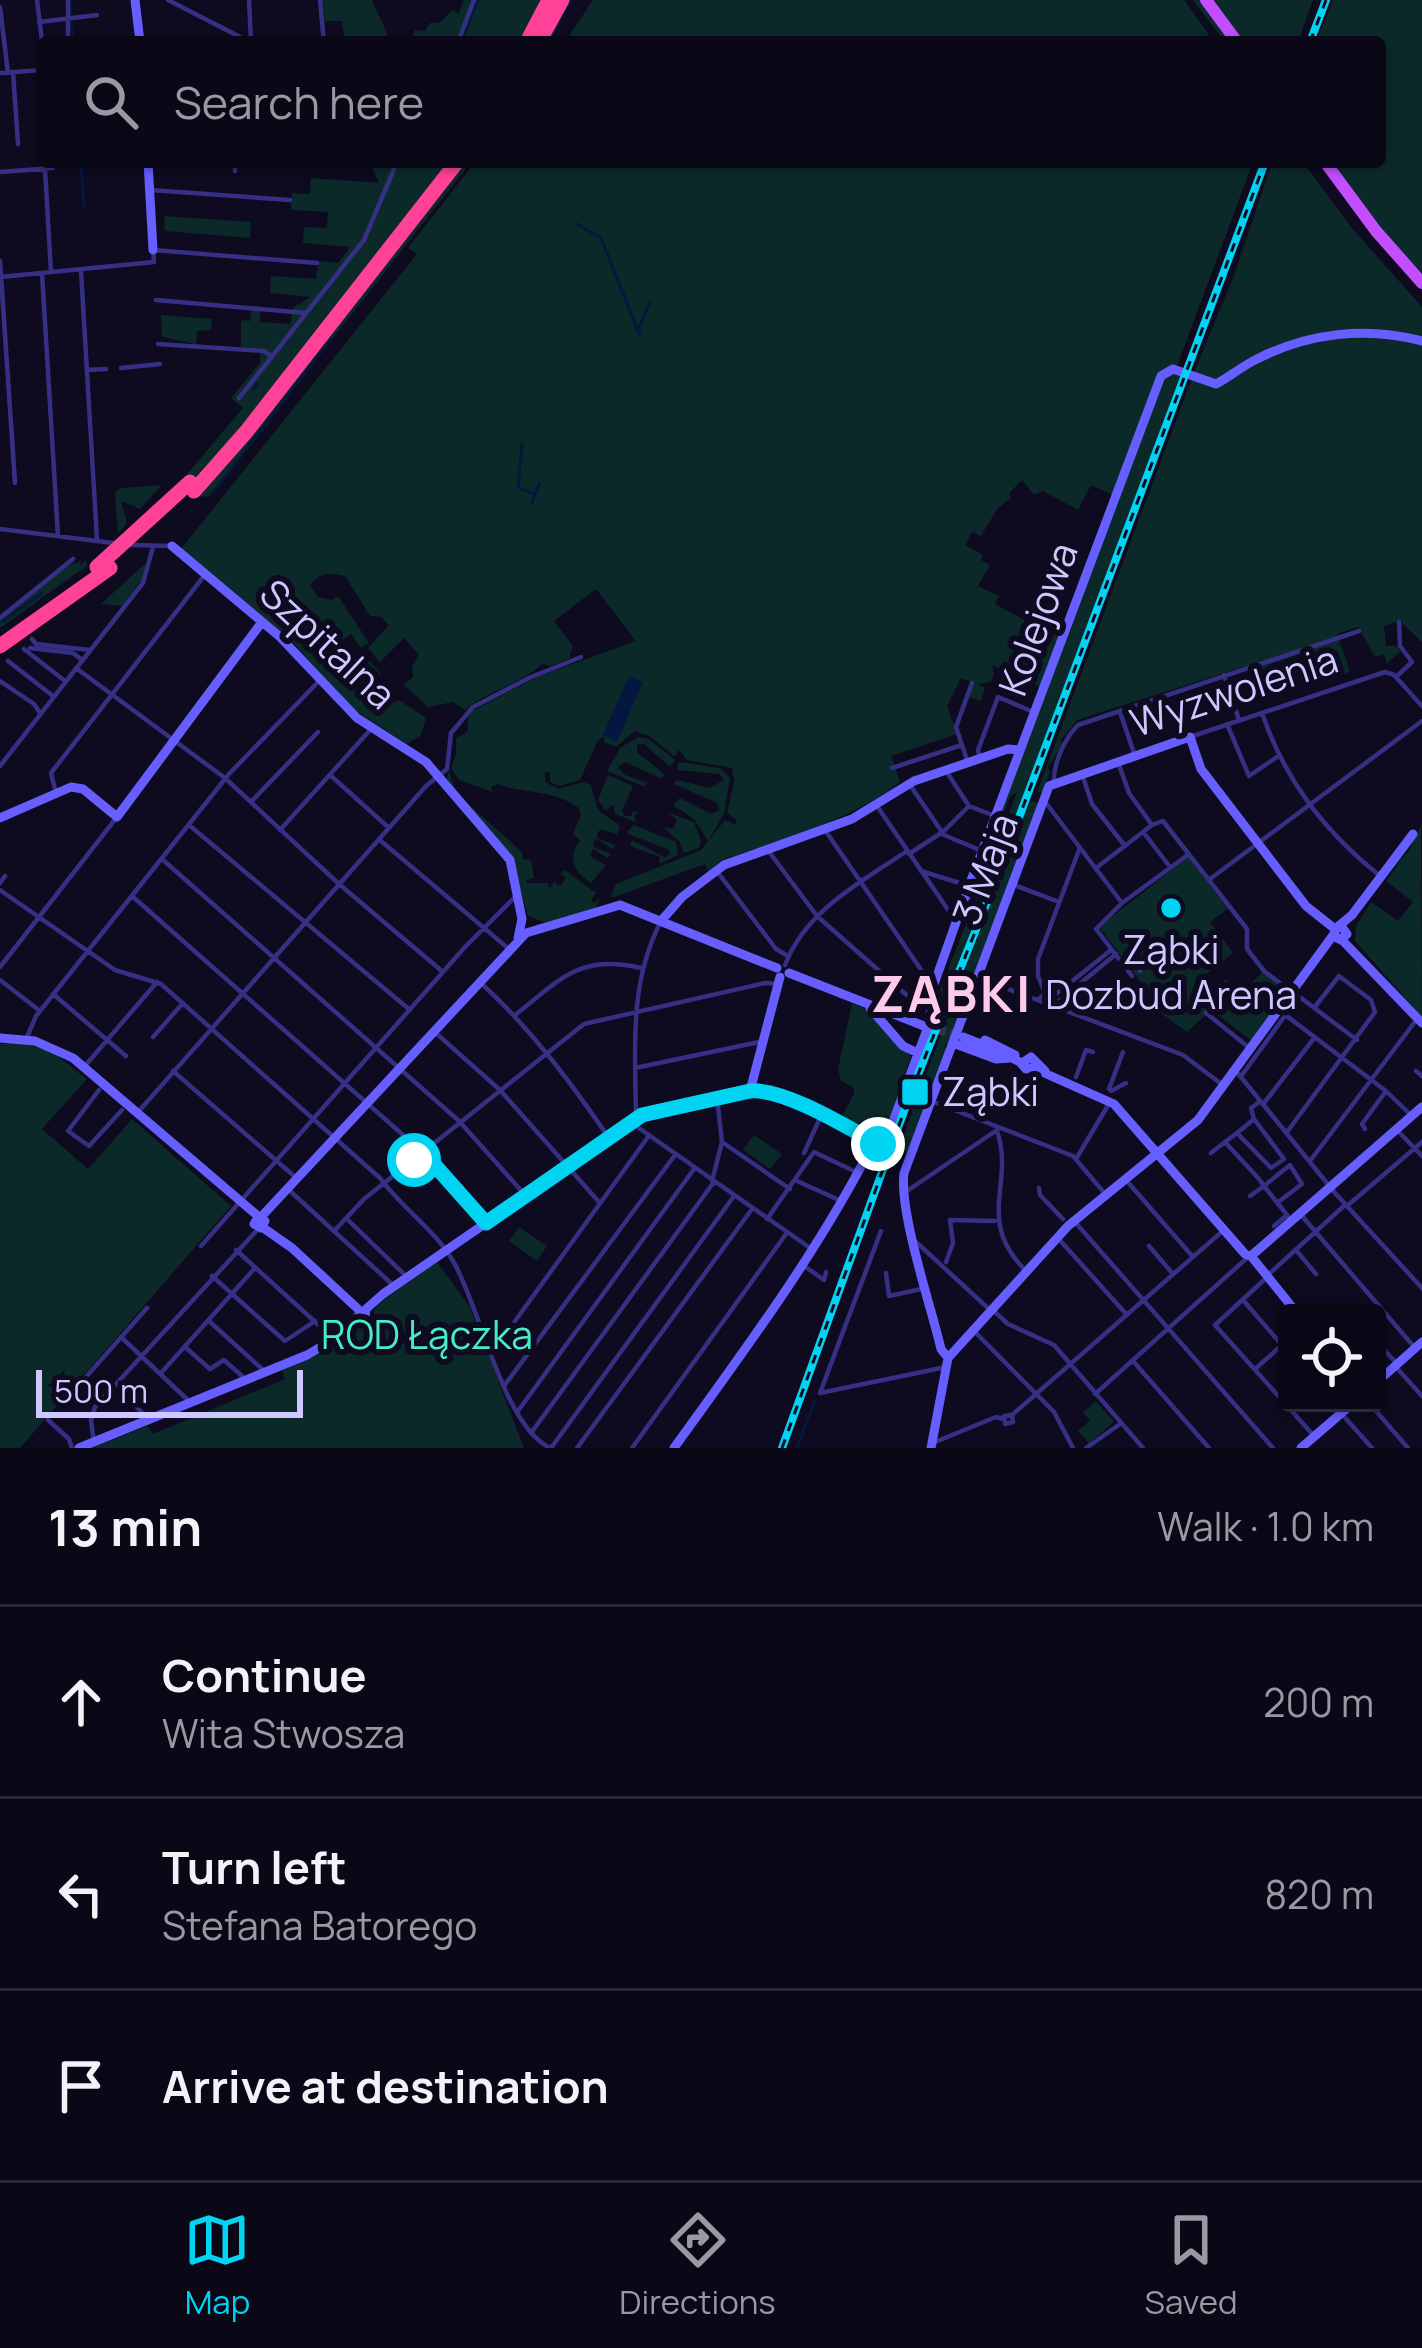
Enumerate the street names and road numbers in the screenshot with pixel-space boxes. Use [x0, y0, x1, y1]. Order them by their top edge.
street label: Kolejowa [984, 535, 1090, 703]
street label: Szpitalna [249, 566, 409, 720]
street label: Wyzwolenia [1123, 631, 1344, 749]
street label: 3 Maja [938, 805, 1030, 932]

